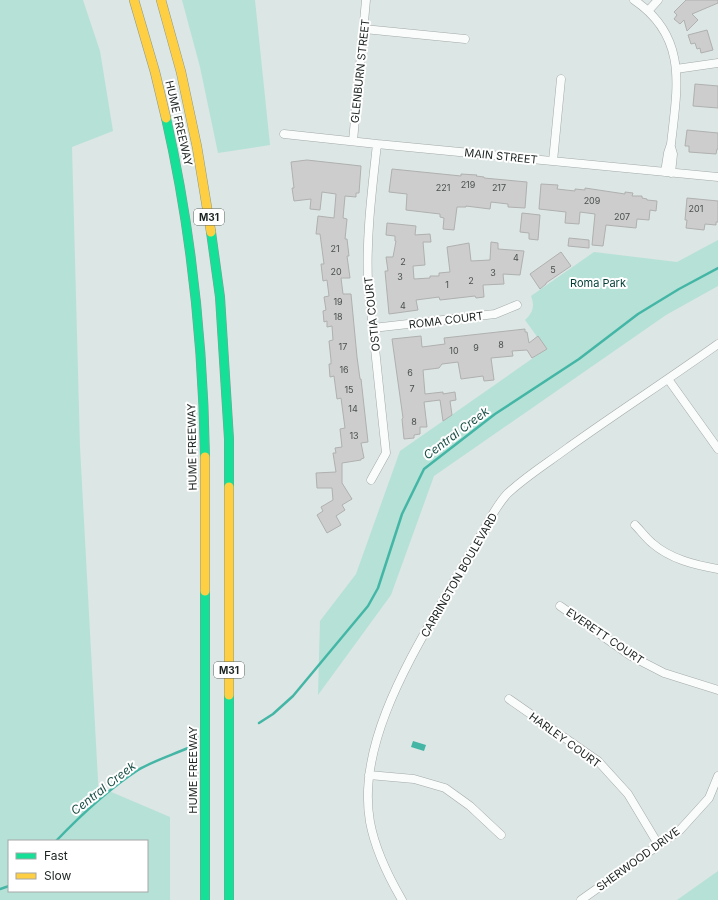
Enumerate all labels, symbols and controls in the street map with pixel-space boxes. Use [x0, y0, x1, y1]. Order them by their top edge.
street label: GLENBURN STREET [348, 18, 372, 124]
street label: HUME FREEWAY [162, 79, 196, 168]
street label: MAIN STREET [464, 145, 538, 167]
house number: 219 [461, 179, 476, 190]
house number: 221 [436, 182, 450, 193]
house number: 217 [492, 182, 506, 193]
house number: 209 [584, 195, 601, 206]
house number: 201 [689, 203, 703, 214]
road number: M31 [194, 209, 224, 225]
house number: 207 [614, 211, 630, 222]
house number: 21 [330, 243, 340, 254]
house number: 4 [513, 252, 519, 263]
house number: 2 [400, 256, 406, 267]
house number: 5 [550, 264, 556, 275]
house number: 20 [330, 266, 342, 277]
house number: 3 [490, 267, 496, 278]
house number: 3 [397, 271, 403, 282]
house number: 2 [468, 275, 474, 286]
street label: OSTIA COURT [361, 276, 383, 352]
park label: Roma Park [570, 276, 626, 290]
house number: 1 [445, 279, 449, 290]
house number: 19 [333, 296, 343, 307]
house number: 4 [400, 300, 406, 311]
street label: ROMA COURT [408, 308, 484, 332]
house number: 18 [333, 311, 343, 322]
house number: 8 [498, 339, 504, 350]
house number: 17 [339, 341, 347, 352]
house number: 9 [473, 342, 479, 353]
house number: 10 [449, 345, 459, 356]
house number: 16 [339, 364, 349, 375]
house number: 6 [407, 367, 413, 378]
house number: 7 [409, 383, 415, 394]
house number: 15 [344, 384, 354, 395]
street label: HUME FREEWAY [184, 403, 200, 491]
house number: 14 [348, 403, 358, 414]
water label: Central Creek [420, 403, 492, 463]
house number: 8 [411, 416, 417, 427]
house number: 13 [349, 430, 359, 441]
street label: CARRINGTON BOULEVARD [418, 510, 500, 640]
street label: EVERETT COURT [564, 605, 646, 667]
road number: M31 [214, 662, 244, 678]
street label: HARLEY COURT [526, 709, 604, 771]
street label: HUME FREEWAY [186, 726, 200, 814]
water label: Central Creek [68, 758, 139, 818]
street label: SHERWOOD DRIVE [594, 824, 682, 894]
legend [8, 840, 148, 892]
text: Fast [44, 848, 68, 863]
text: Slow [44, 868, 72, 883]

